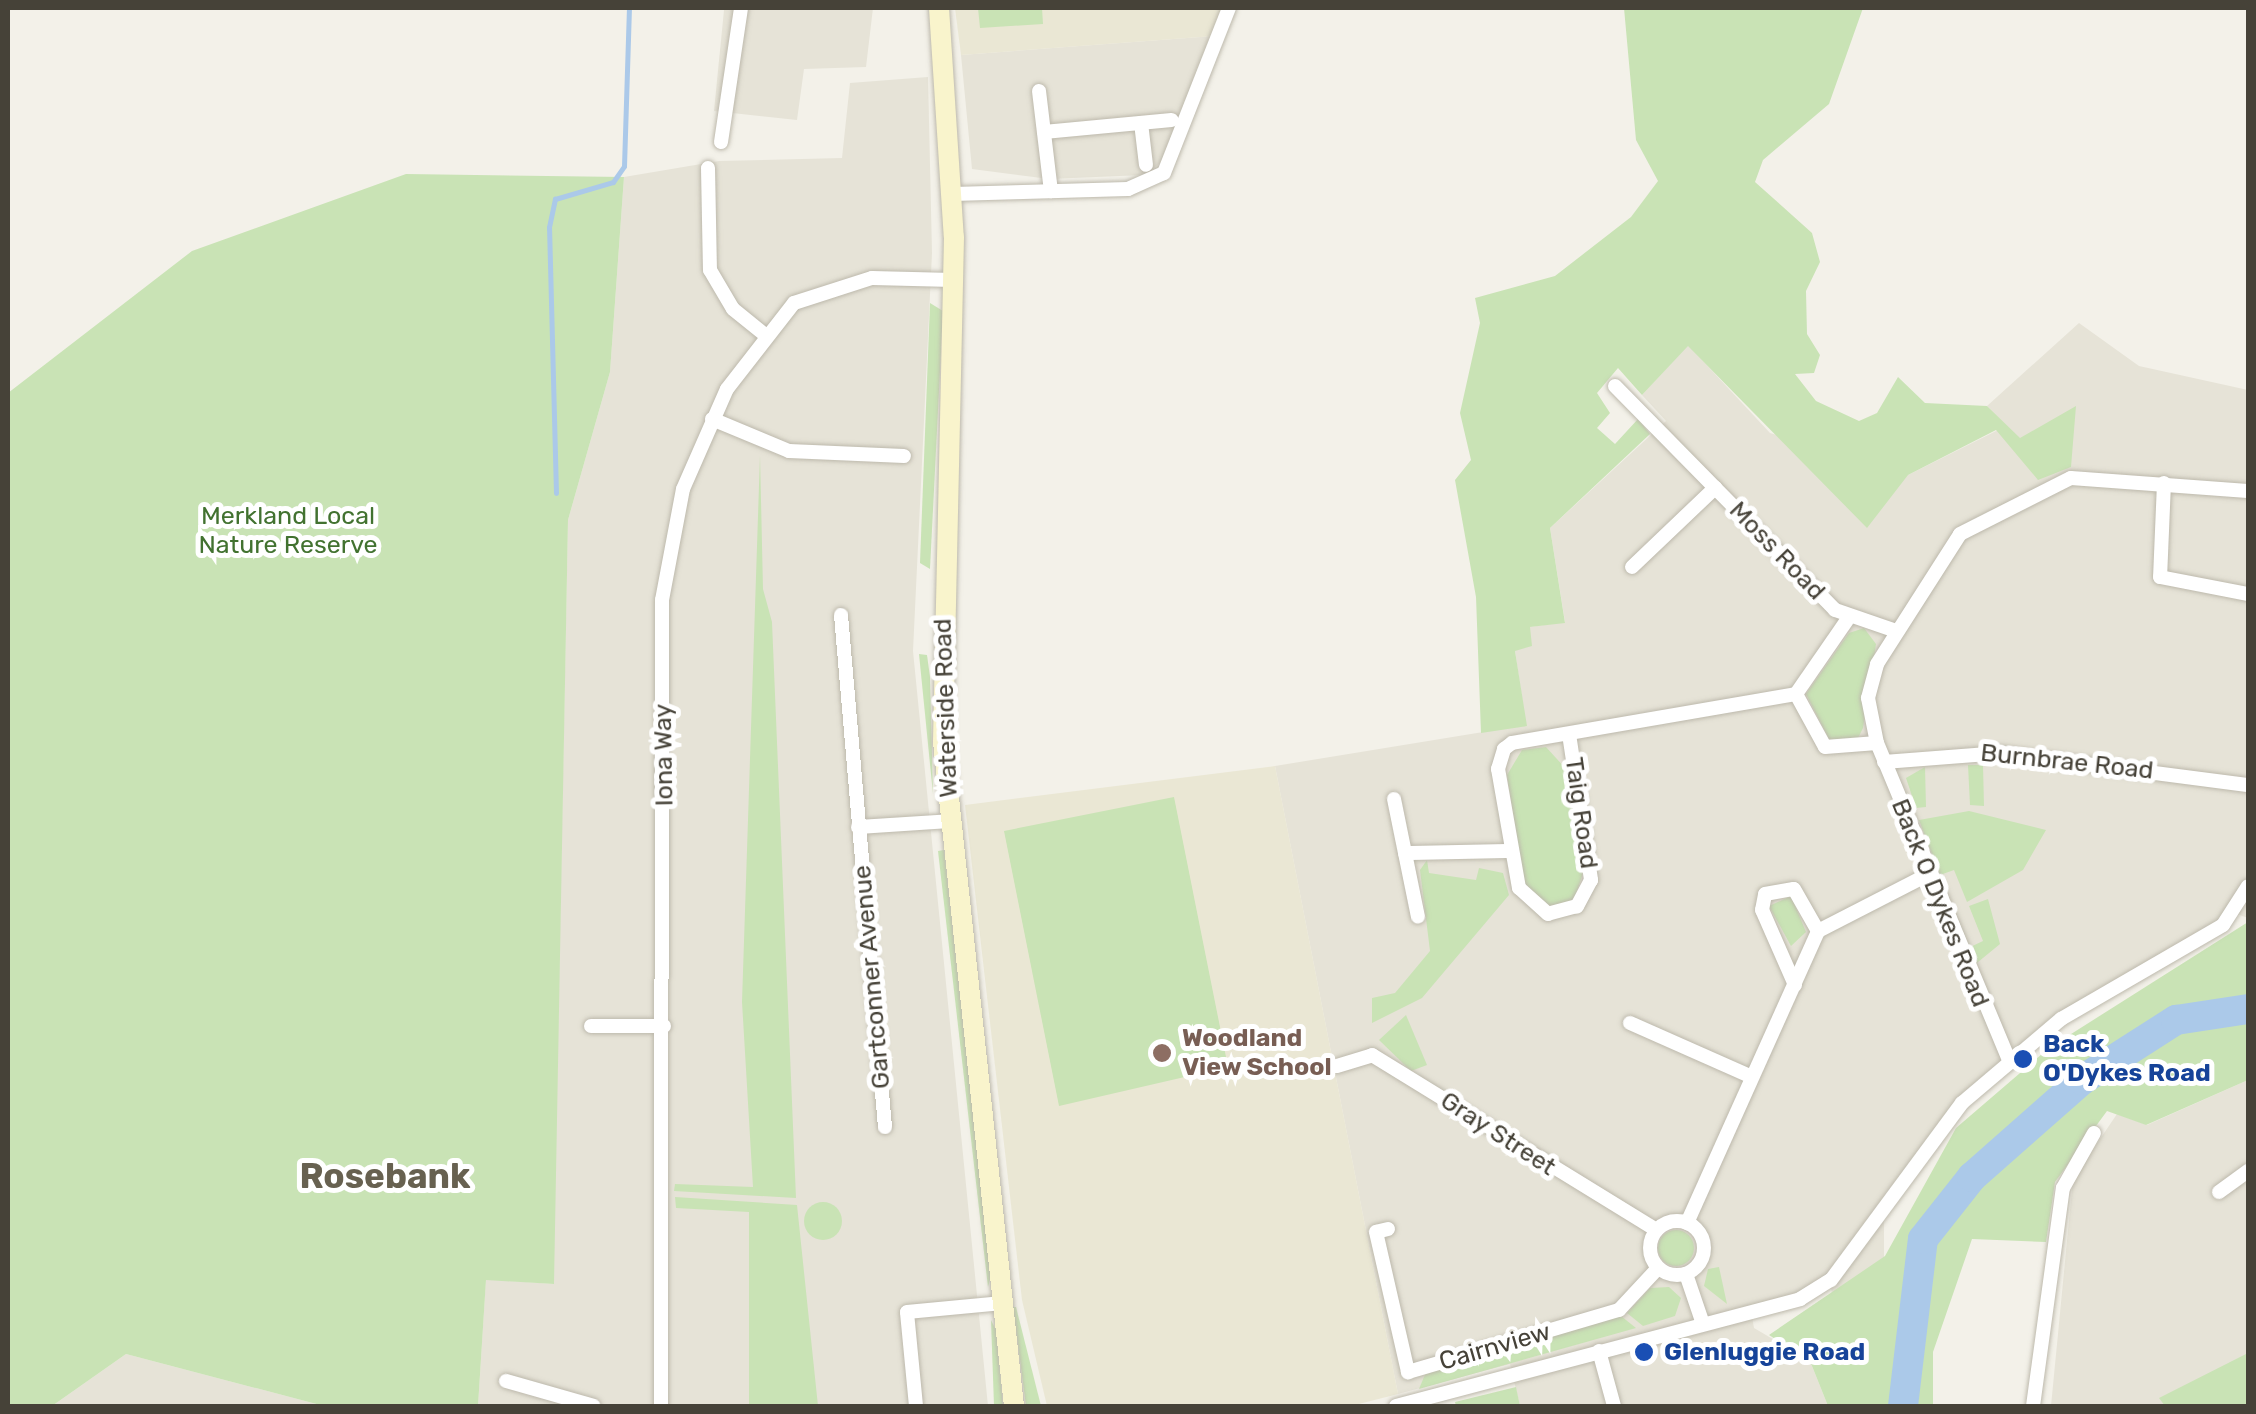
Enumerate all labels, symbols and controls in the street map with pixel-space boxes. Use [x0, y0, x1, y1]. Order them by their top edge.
street label: Moss Road [1723, 496, 1831, 606]
park label: Merkland Local Nature Reserve [198, 502, 378, 561]
street label: Waterside Road [928, 618, 964, 798]
street label: Iona Way [648, 703, 680, 807]
street label: Burnbrae Road [1979, 738, 2155, 786]
street label: Taig Road [1558, 755, 1604, 871]
street label: Back O Dykes Road [1885, 795, 1995, 1011]
street label: Gartconner Avenue [847, 863, 897, 1091]
place label: Woodland View School [1182, 1024, 1332, 1083]
place label: Back O'Dykes Road [2043, 1030, 2211, 1089]
marker: Woodland View School [1151, 1042, 1173, 1064]
marker: Back O'Dykes Road [2012, 1048, 2034, 1070]
street label: Gray Street [1434, 1085, 1562, 1183]
district label: Rosebank [299, 1155, 471, 1197]
street label: Cairnview [1436, 1317, 1554, 1377]
place label: Glenluggie Road [1664, 1337, 1865, 1367]
marker: Glenluggie Road [1633, 1341, 1655, 1363]

